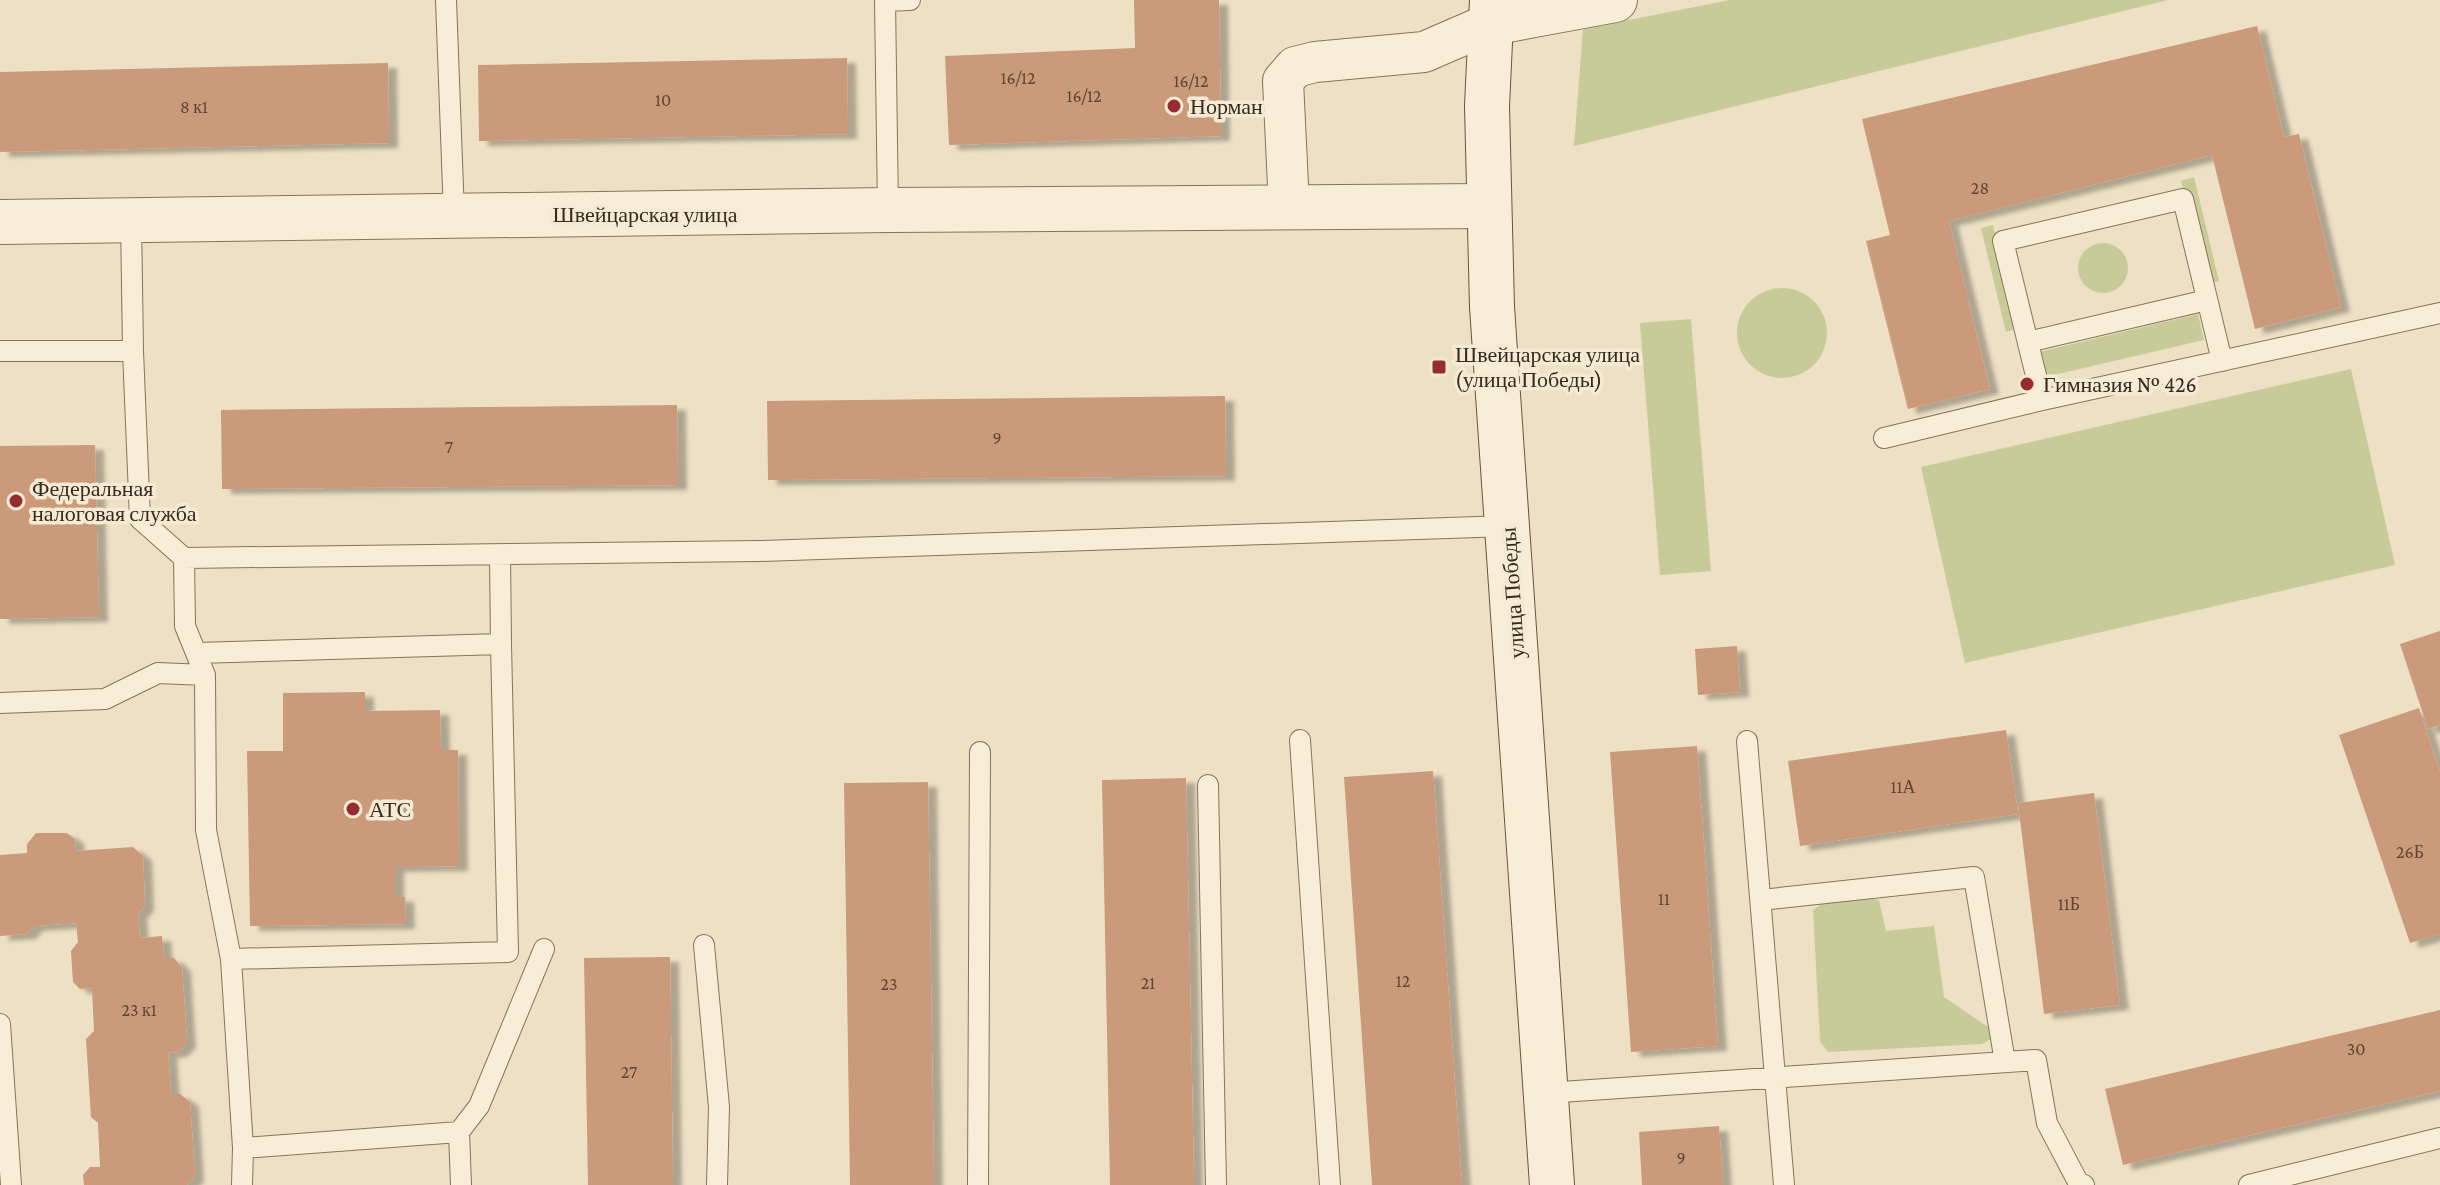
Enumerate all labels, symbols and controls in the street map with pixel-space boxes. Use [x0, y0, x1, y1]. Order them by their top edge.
house number: 16/12 [1001, 68, 1035, 88]
house number: 16/12 [1174, 71, 1208, 91]
house number: 16/12 [1067, 86, 1101, 106]
house number: 10 [655, 90, 671, 110]
place label: Норман [1190, 94, 1263, 119]
house number: 8 к1 [180, 97, 208, 117]
marker: Норман [1165, 97, 1183, 115]
house number: 28 [1971, 178, 1989, 198]
street label: Швейцарская улица [553, 202, 738, 227]
place label: Швейцарская улица (улица Победы) [1455, 342, 1640, 393]
marker: Швейцарская улица (улица Победы) [1430, 358, 1448, 376]
place label: Гимназия № 426 [2043, 372, 2197, 397]
marker: Гимназия № 426 [2018, 375, 2036, 393]
house number: 9 [992, 428, 1002, 448]
house number: 7 [445, 437, 453, 457]
place label: Федеральная налоговая служба [32, 476, 197, 526]
marker: Федеральная налоговая служба [7, 492, 25, 510]
street label: улица Победы [1495, 526, 1530, 660]
house number: 11А [1891, 777, 1915, 797]
place label: АТС [369, 797, 411, 822]
marker: АТС [344, 800, 362, 818]
house number: 26Б [2396, 842, 2424, 862]
house number: 11 [1658, 889, 1670, 909]
house number: 11Б [2058, 894, 2080, 914]
house number: 12 [1396, 971, 1410, 991]
house number: 21 [1141, 973, 1155, 993]
house number: 23 [880, 974, 898, 994]
house number: 23 к1 [121, 1000, 157, 1020]
house number: 30 [2347, 1039, 2365, 1059]
house number: 27 [621, 1062, 637, 1082]
house number: 9 [1676, 1148, 1686, 1168]

